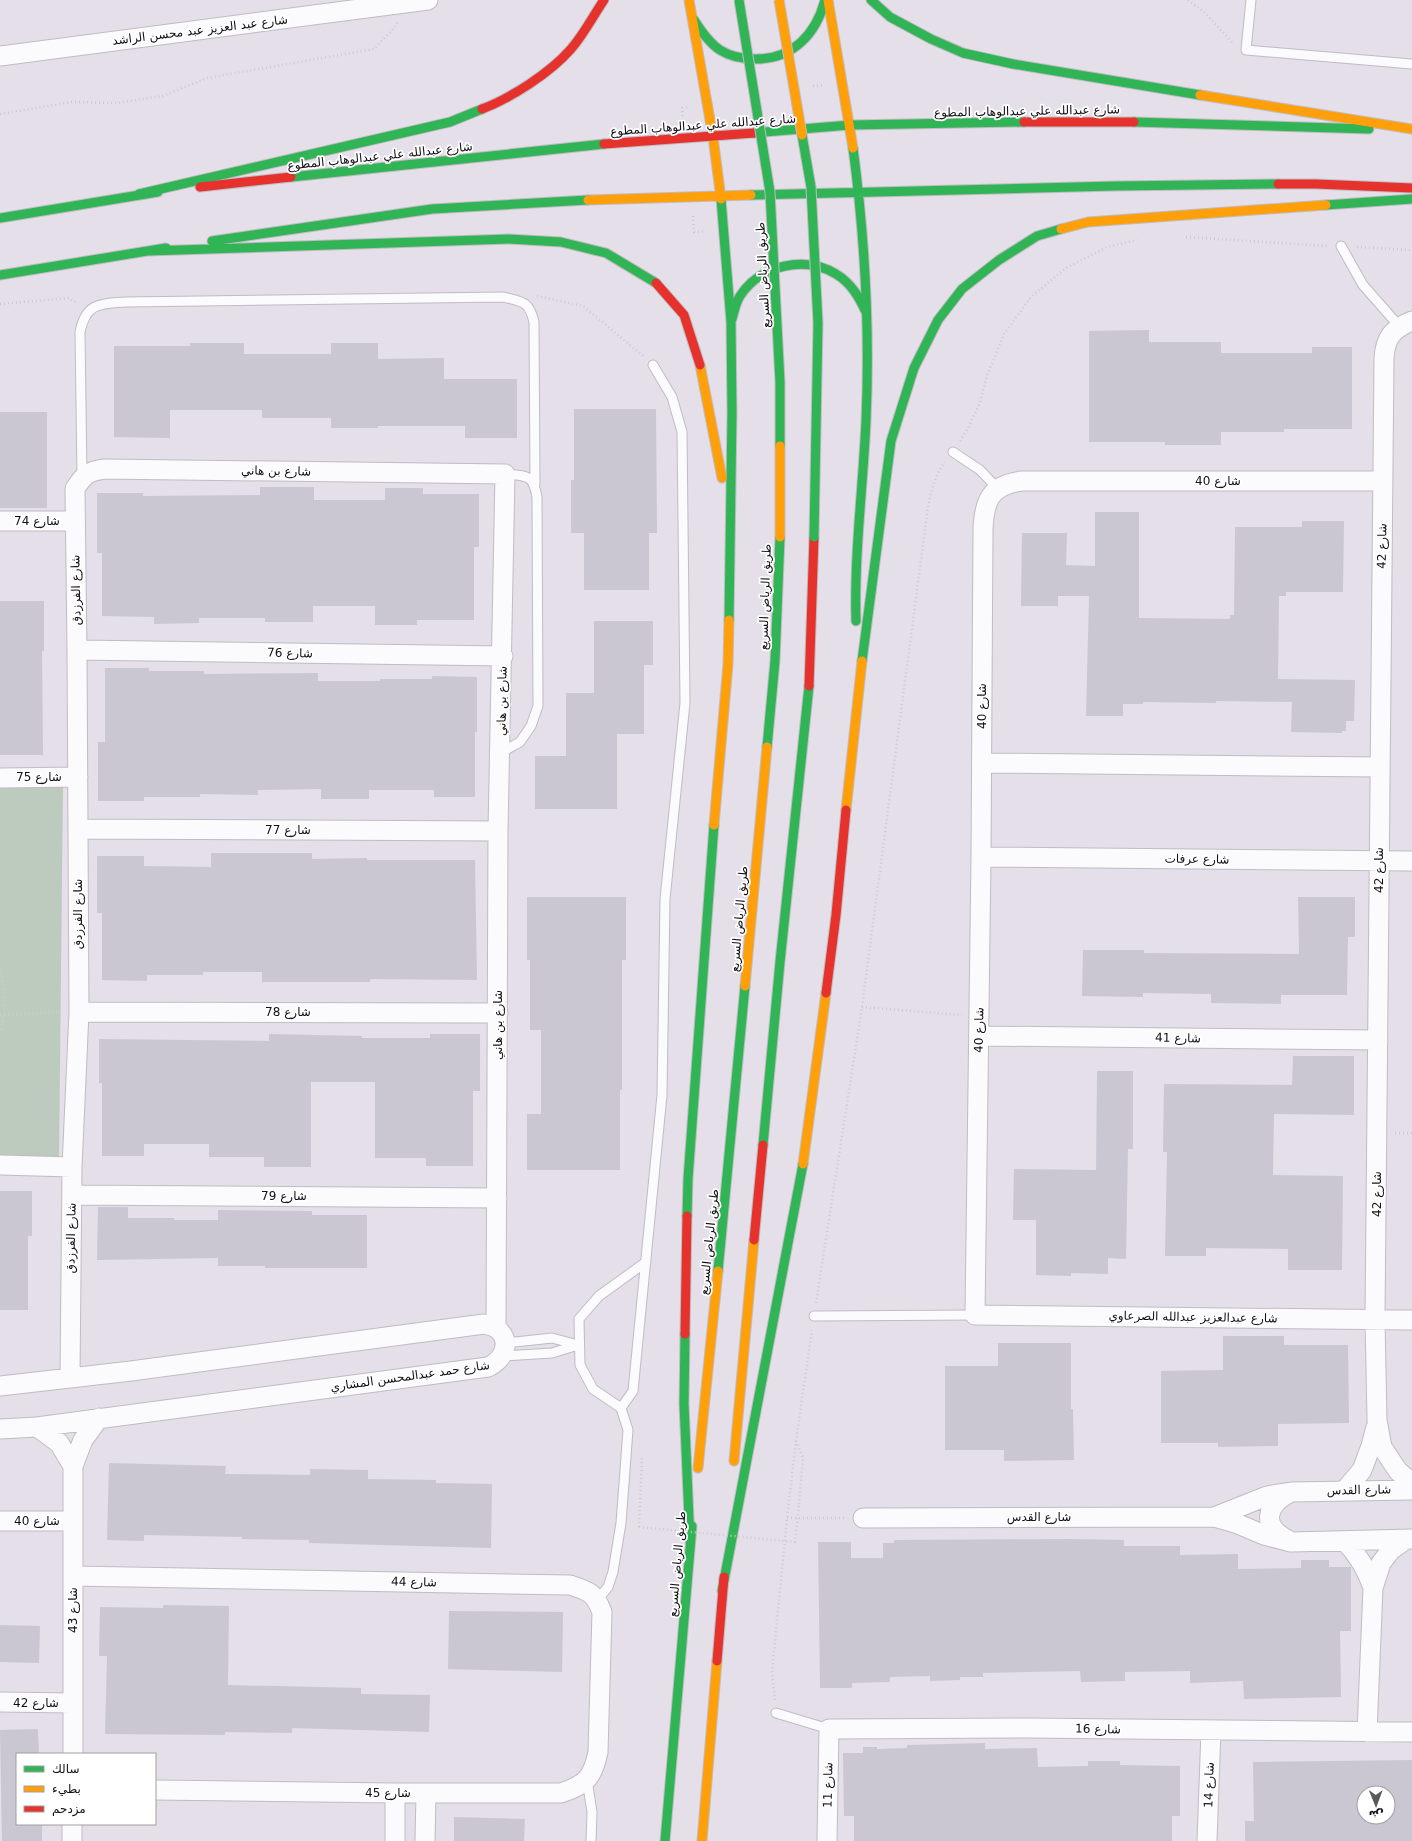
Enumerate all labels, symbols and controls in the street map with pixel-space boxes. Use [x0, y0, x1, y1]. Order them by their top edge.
street label: شارع عبد العزيز عبد محسن الراشد [112, 12, 289, 49]
street label: شارع عبدالله علي عبدالوهاب المطوع [934, 102, 1120, 121]
street label: شارع عبدالله علي عبدالوهاب المطوع [610, 112, 796, 139]
street label: شارع عبدالله علي عبدالوهاب المطوع [287, 139, 473, 174]
street label: طريق الرياض السريع [753, 221, 774, 328]
street label: شارع بن هاني [241, 463, 311, 480]
street label: شارع 40 [1195, 474, 1241, 489]
street label: شارع 74 [14, 514, 60, 529]
street label: شارع 42 [1375, 523, 1390, 569]
street label: طريق الرياض السريع [756, 544, 775, 650]
street label: شارع الفرزدق [68, 555, 85, 625]
street label: شارع 76 [267, 646, 313, 661]
street label: شارع بن هاني [494, 666, 511, 736]
street label: شارع 40 [975, 683, 990, 729]
street label: شارع 75 [16, 770, 62, 785]
street label: شارع 77 [265, 823, 311, 838]
street label: شارع 42 [1372, 847, 1387, 893]
street label: شارع عرفات [1164, 851, 1230, 868]
street label: طريق الرياض السريع [727, 865, 752, 973]
street label: شارع الفرزدق [71, 879, 86, 949]
street label: شارع بن هاني [491, 990, 506, 1060]
street label: شارع 78 [265, 1005, 311, 1020]
street label: شارع 40 [972, 1007, 987, 1053]
street label: شارع 41 [1155, 1031, 1201, 1046]
street label: شارع 42 [1370, 1171, 1385, 1217]
street label: طريق الرياض السريع [696, 1188, 723, 1296]
street label: شارع 79 [261, 1189, 307, 1204]
street label: شارع الفرزدق [63, 1203, 80, 1273]
street label: شارع عبدالعزيز عبدالله الصرعاوي [1108, 1309, 1278, 1326]
street label: شارع حمد عبدالمحسن المشاري [329, 1358, 491, 1395]
street label: شارع القدس [1327, 1482, 1391, 1499]
street label: طريق الرياض السريع [665, 1510, 690, 1618]
street label: شارع القدس [1007, 1510, 1071, 1525]
street label: شارع 40 [14, 1514, 60, 1529]
street label: شارع 44 [391, 1575, 437, 1590]
street label: شارع 43 [66, 1587, 81, 1633]
street label: شارع 42 [13, 1696, 59, 1711]
street label: شارع 16 [1075, 1722, 1121, 1737]
legend [16, 1753, 156, 1825]
text: سالك [52, 1762, 79, 1776]
street label: شارع 11 [821, 1762, 836, 1808]
street label: شارع 14 [1201, 1762, 1218, 1808]
text: بطيء [52, 1782, 81, 1796]
north arrow [1356, 1785, 1396, 1825]
street label: شارع 45 [365, 1786, 411, 1801]
text: مزدحم [52, 1802, 86, 1817]
text: ش [1368, 1808, 1384, 1821]

